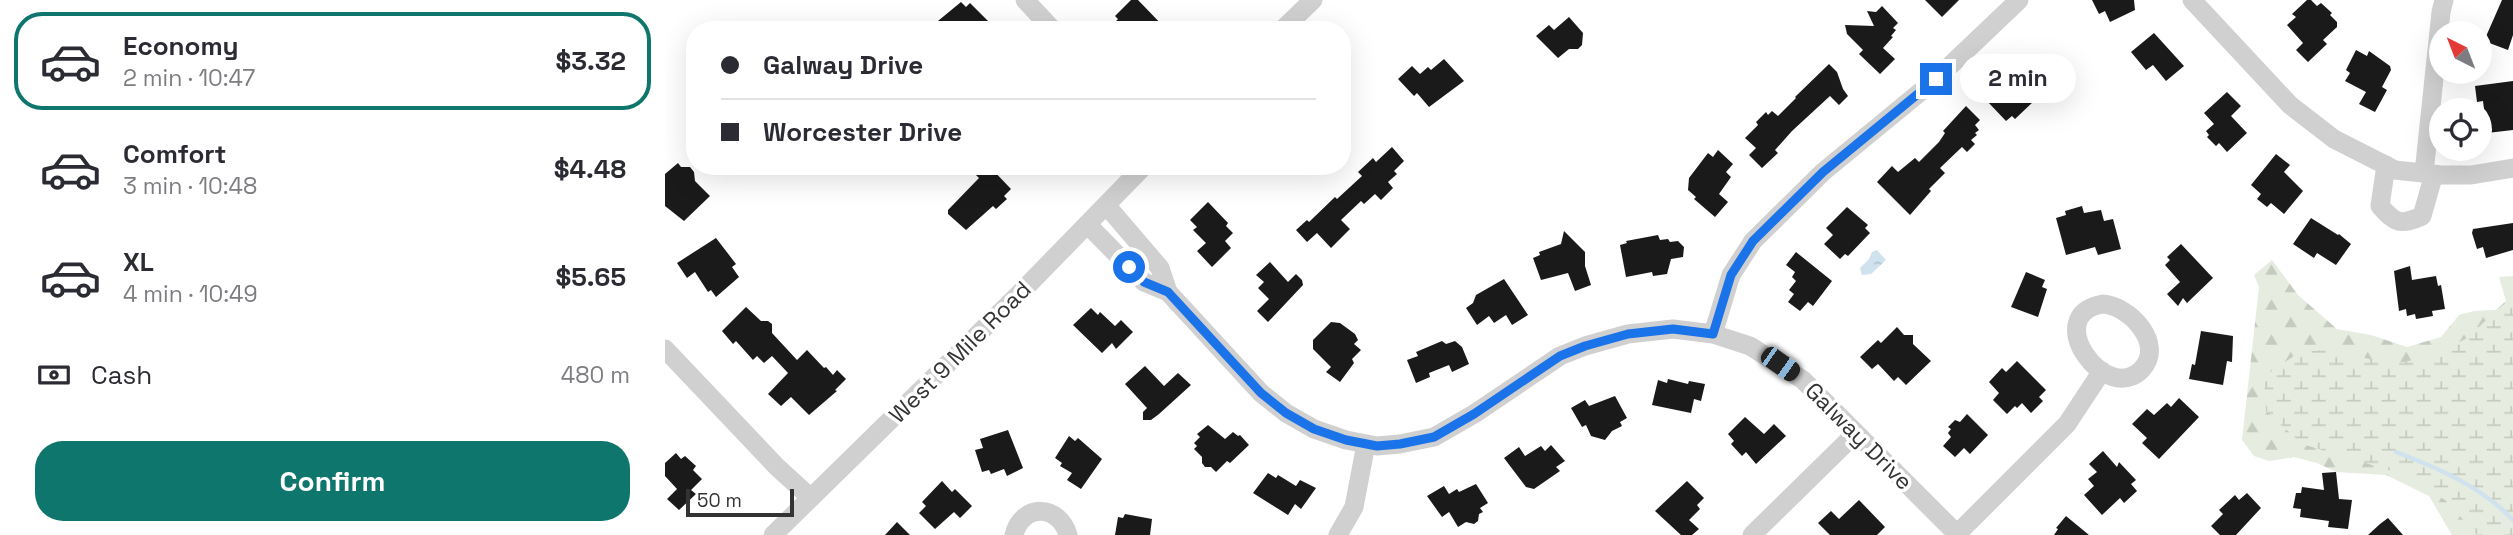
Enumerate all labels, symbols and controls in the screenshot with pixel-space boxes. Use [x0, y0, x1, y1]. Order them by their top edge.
north arrow [2429, 21, 2492, 84]
map controls [2429, 21, 2492, 161]
text: Economy [123, 29, 239, 63]
icon: car [39, 30, 102, 93]
text: $3.32 [555, 44, 626, 78]
text: Galway Drive [763, 48, 923, 82]
callout: 2 min [1961, 55, 2076, 104]
text: 2 min · 10:47 [123, 63, 255, 93]
route end [1920, 63, 1952, 95]
text: 2 min [1988, 63, 2048, 93]
button: locate [2429, 98, 2492, 161]
text: Worcester Drive [763, 115, 962, 149]
text: Comfort [123, 137, 226, 171]
icon: car [39, 138, 102, 201]
text: $4.48 [554, 152, 626, 186]
text: 3 min · 10:48 [123, 171, 257, 201]
text: XL [123, 245, 154, 279]
icon: car [39, 246, 102, 309]
route start [1113, 251, 1145, 283]
text: $5.65 [555, 260, 626, 294]
street label: West 9 Mile Road [883, 275, 1037, 429]
text: 4 min · 10:49 [123, 279, 258, 309]
car [1757, 343, 1804, 385]
icon: cash [35, 356, 73, 394]
text: Cash [91, 358, 152, 392]
text: 480 m [561, 360, 630, 390]
street label: Galway Drive [1799, 376, 1919, 496]
button: Confirm [35, 441, 630, 521]
scale bar [686, 486, 795, 518]
text: 50 m [697, 488, 742, 513]

